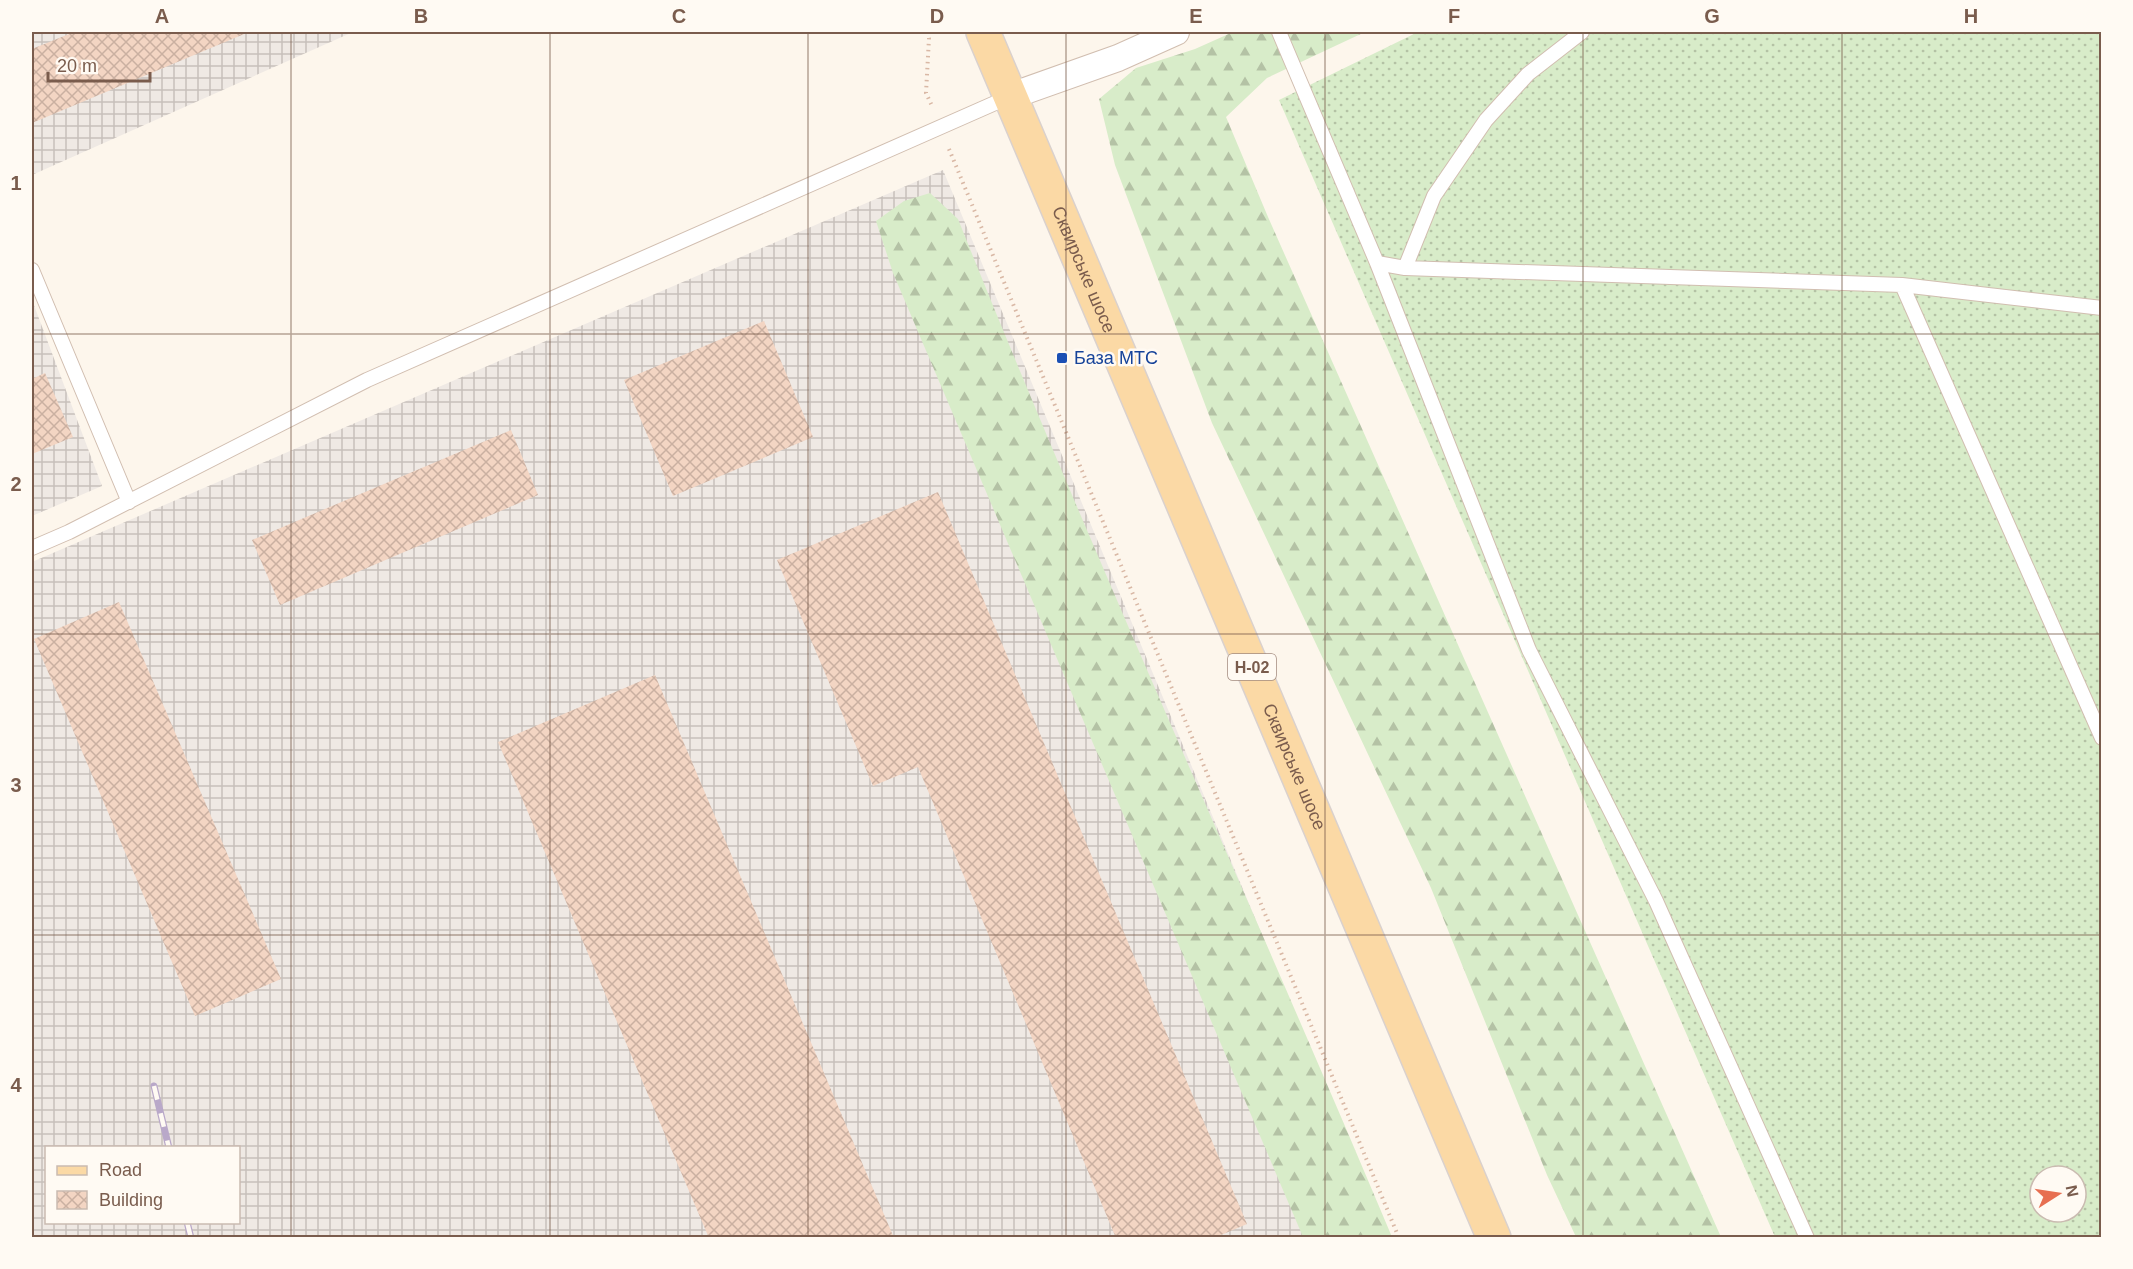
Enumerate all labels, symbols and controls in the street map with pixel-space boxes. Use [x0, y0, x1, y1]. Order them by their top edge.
text: A [155, 5, 169, 27]
text: B [414, 5, 428, 27]
text: C [672, 5, 686, 27]
text: D [930, 5, 944, 27]
text: E [1189, 5, 1203, 27]
text: F [1448, 5, 1460, 27]
text: G [1704, 5, 1720, 27]
text: H [1964, 5, 1978, 27]
scale bar [48, 45, 150, 83]
text: 20 m [57, 56, 97, 76]
text: 1 [10, 172, 22, 194]
street label: Сквирське шосе [1048, 203, 1119, 336]
place label: База МТС [1074, 348, 1158, 368]
marker: База МТС [1055, 351, 1069, 365]
text: 2 [10, 473, 22, 495]
road number: Н-02 [1228, 654, 1276, 680]
street label: Сквирське шосе [1259, 700, 1330, 833]
text: 3 [10, 774, 22, 796]
text: 4 [10, 1074, 22, 1096]
legend [45, 1146, 240, 1224]
text: Road [99, 1160, 142, 1180]
north arrow [2028, 1164, 2088, 1224]
text: N [2063, 1184, 2082, 1198]
text: Building [99, 1190, 163, 1210]

